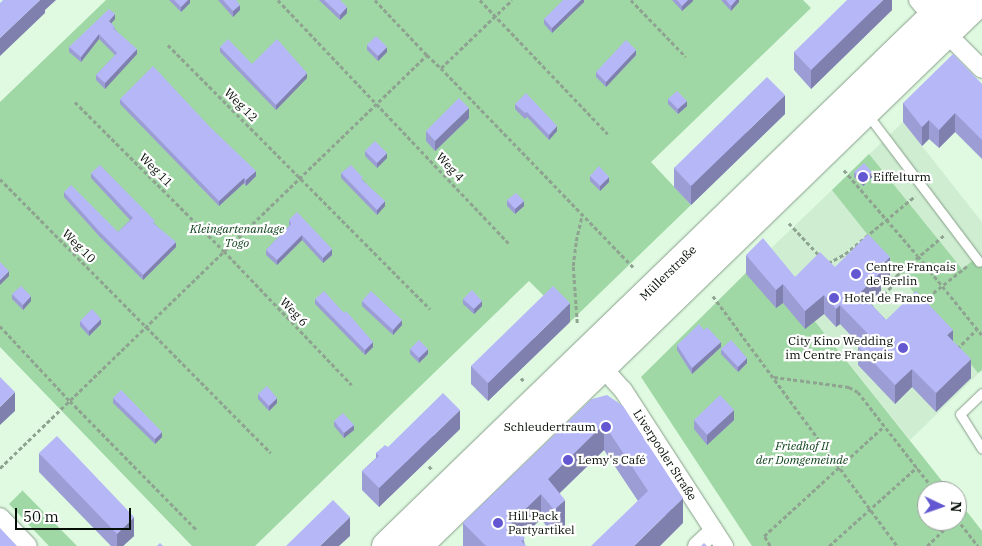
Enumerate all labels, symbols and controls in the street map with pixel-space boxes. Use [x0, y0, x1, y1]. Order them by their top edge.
street label: Weg 12 [221, 85, 261, 125]
street label: Weg 11 [136, 150, 176, 190]
street label: Weg 4 [433, 150, 467, 184]
place label: Eiffelturm [873, 170, 931, 184]
marker: Eiffelturm [857, 171, 869, 183]
park label: Kleingartenanlage Togo [190, 222, 284, 250]
street label: Weg 10 [59, 226, 99, 266]
street label: Müllerstraße [637, 243, 699, 303]
place label: Centre Français de Berlin [866, 260, 956, 288]
marker: Centre Français de Berlin [850, 268, 862, 280]
place label: Hotel de France [844, 291, 933, 305]
marker: Hotel de France [828, 292, 840, 304]
street label: Weg 6 [277, 295, 311, 329]
place label: City Kino Wedding im Centre Français [785, 334, 893, 362]
marker: City Kino Wedding im Centre Français [897, 342, 909, 354]
street label: Liverpooler Straße [630, 407, 700, 503]
place label: Schleudertraum [504, 420, 596, 434]
marker: Schleudertraum [600, 421, 612, 433]
park label: Friedhof II der Domgemeinde [756, 439, 848, 467]
place label: Lemy's Café [578, 453, 646, 467]
marker: Lemy's Café [562, 454, 574, 466]
north arrow [917, 481, 967, 531]
scale bar [18, 498, 134, 530]
text: N [947, 501, 965, 513]
text: 50 m [23, 507, 59, 526]
place label: Hill Pack Partyartikel [508, 509, 575, 537]
marker: Hill Pack Partyartikel [492, 517, 504, 529]

